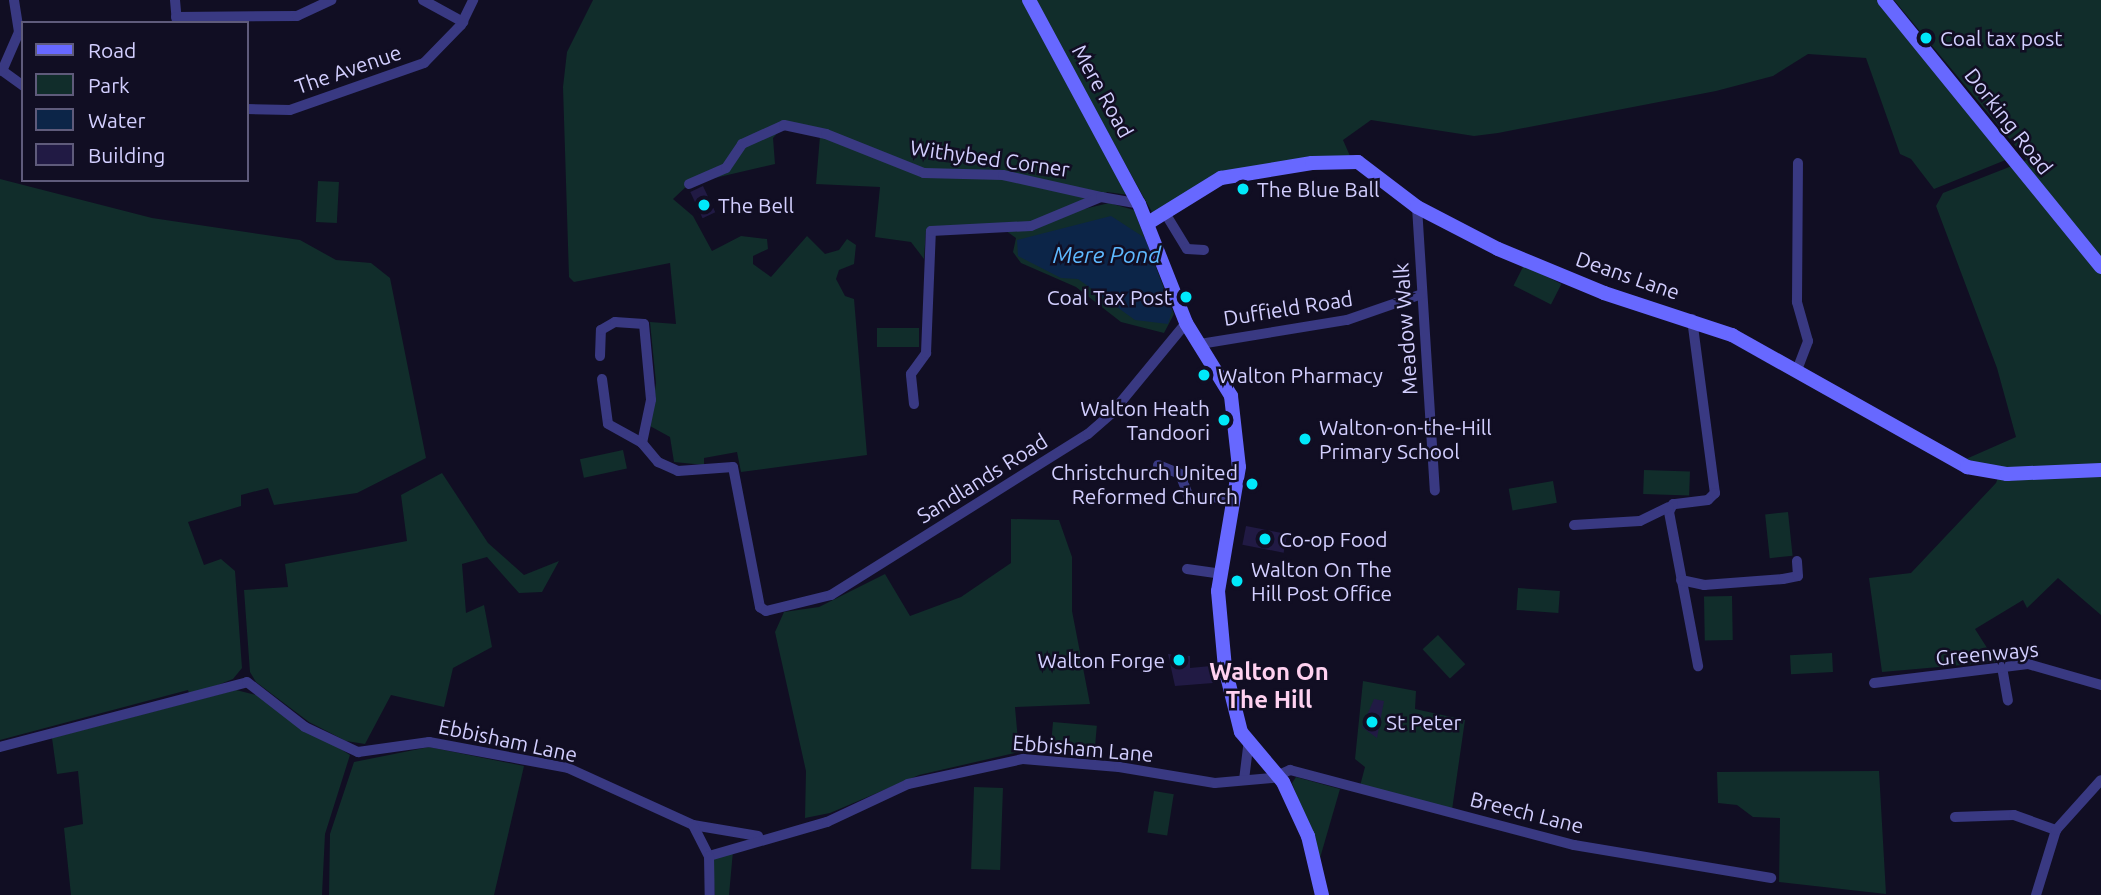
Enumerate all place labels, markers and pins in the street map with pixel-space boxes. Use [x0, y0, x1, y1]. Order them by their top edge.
place label: Coal tax post [1940, 25, 2063, 51]
marker: Coal tax post [1918, 30, 1934, 46]
place label: The Blue Ball [1257, 176, 1379, 202]
marker: The Blue Ball [1235, 181, 1251, 197]
place label: The Bell [718, 192, 794, 218]
marker: The Bell [696, 197, 712, 213]
place label: Coal Tax Post [1047, 284, 1172, 310]
marker: Coal Tax Post [1178, 289, 1194, 305]
place label: Walton Pharmacy [1218, 362, 1383, 388]
marker: Walton Pharmacy [1196, 367, 1212, 383]
place label: Walton Heath Tandoori [1080, 395, 1210, 445]
marker: Walton Heath Tandoori [1216, 412, 1232, 428]
place label: Walton-on-the-Hill Primary School [1319, 414, 1492, 464]
marker: Walton-on-the-Hill Primary School [1297, 431, 1313, 447]
place label: Christchurch United Reformed Church [1051, 459, 1238, 509]
marker: Christchurch United Reformed Church [1244, 476, 1260, 492]
place label: Co-op Food [1279, 526, 1388, 552]
marker: Co-op Food [1257, 531, 1273, 547]
place label: Walton On The Hill Post Office [1251, 556, 1392, 606]
marker: Walton On The Hill Post Office [1229, 573, 1245, 589]
place label: Walton Forge [1037, 647, 1165, 673]
marker: Walton Forge [1171, 652, 1187, 668]
place label: St Peter [1386, 709, 1462, 735]
marker: St Peter [1364, 714, 1380, 730]

